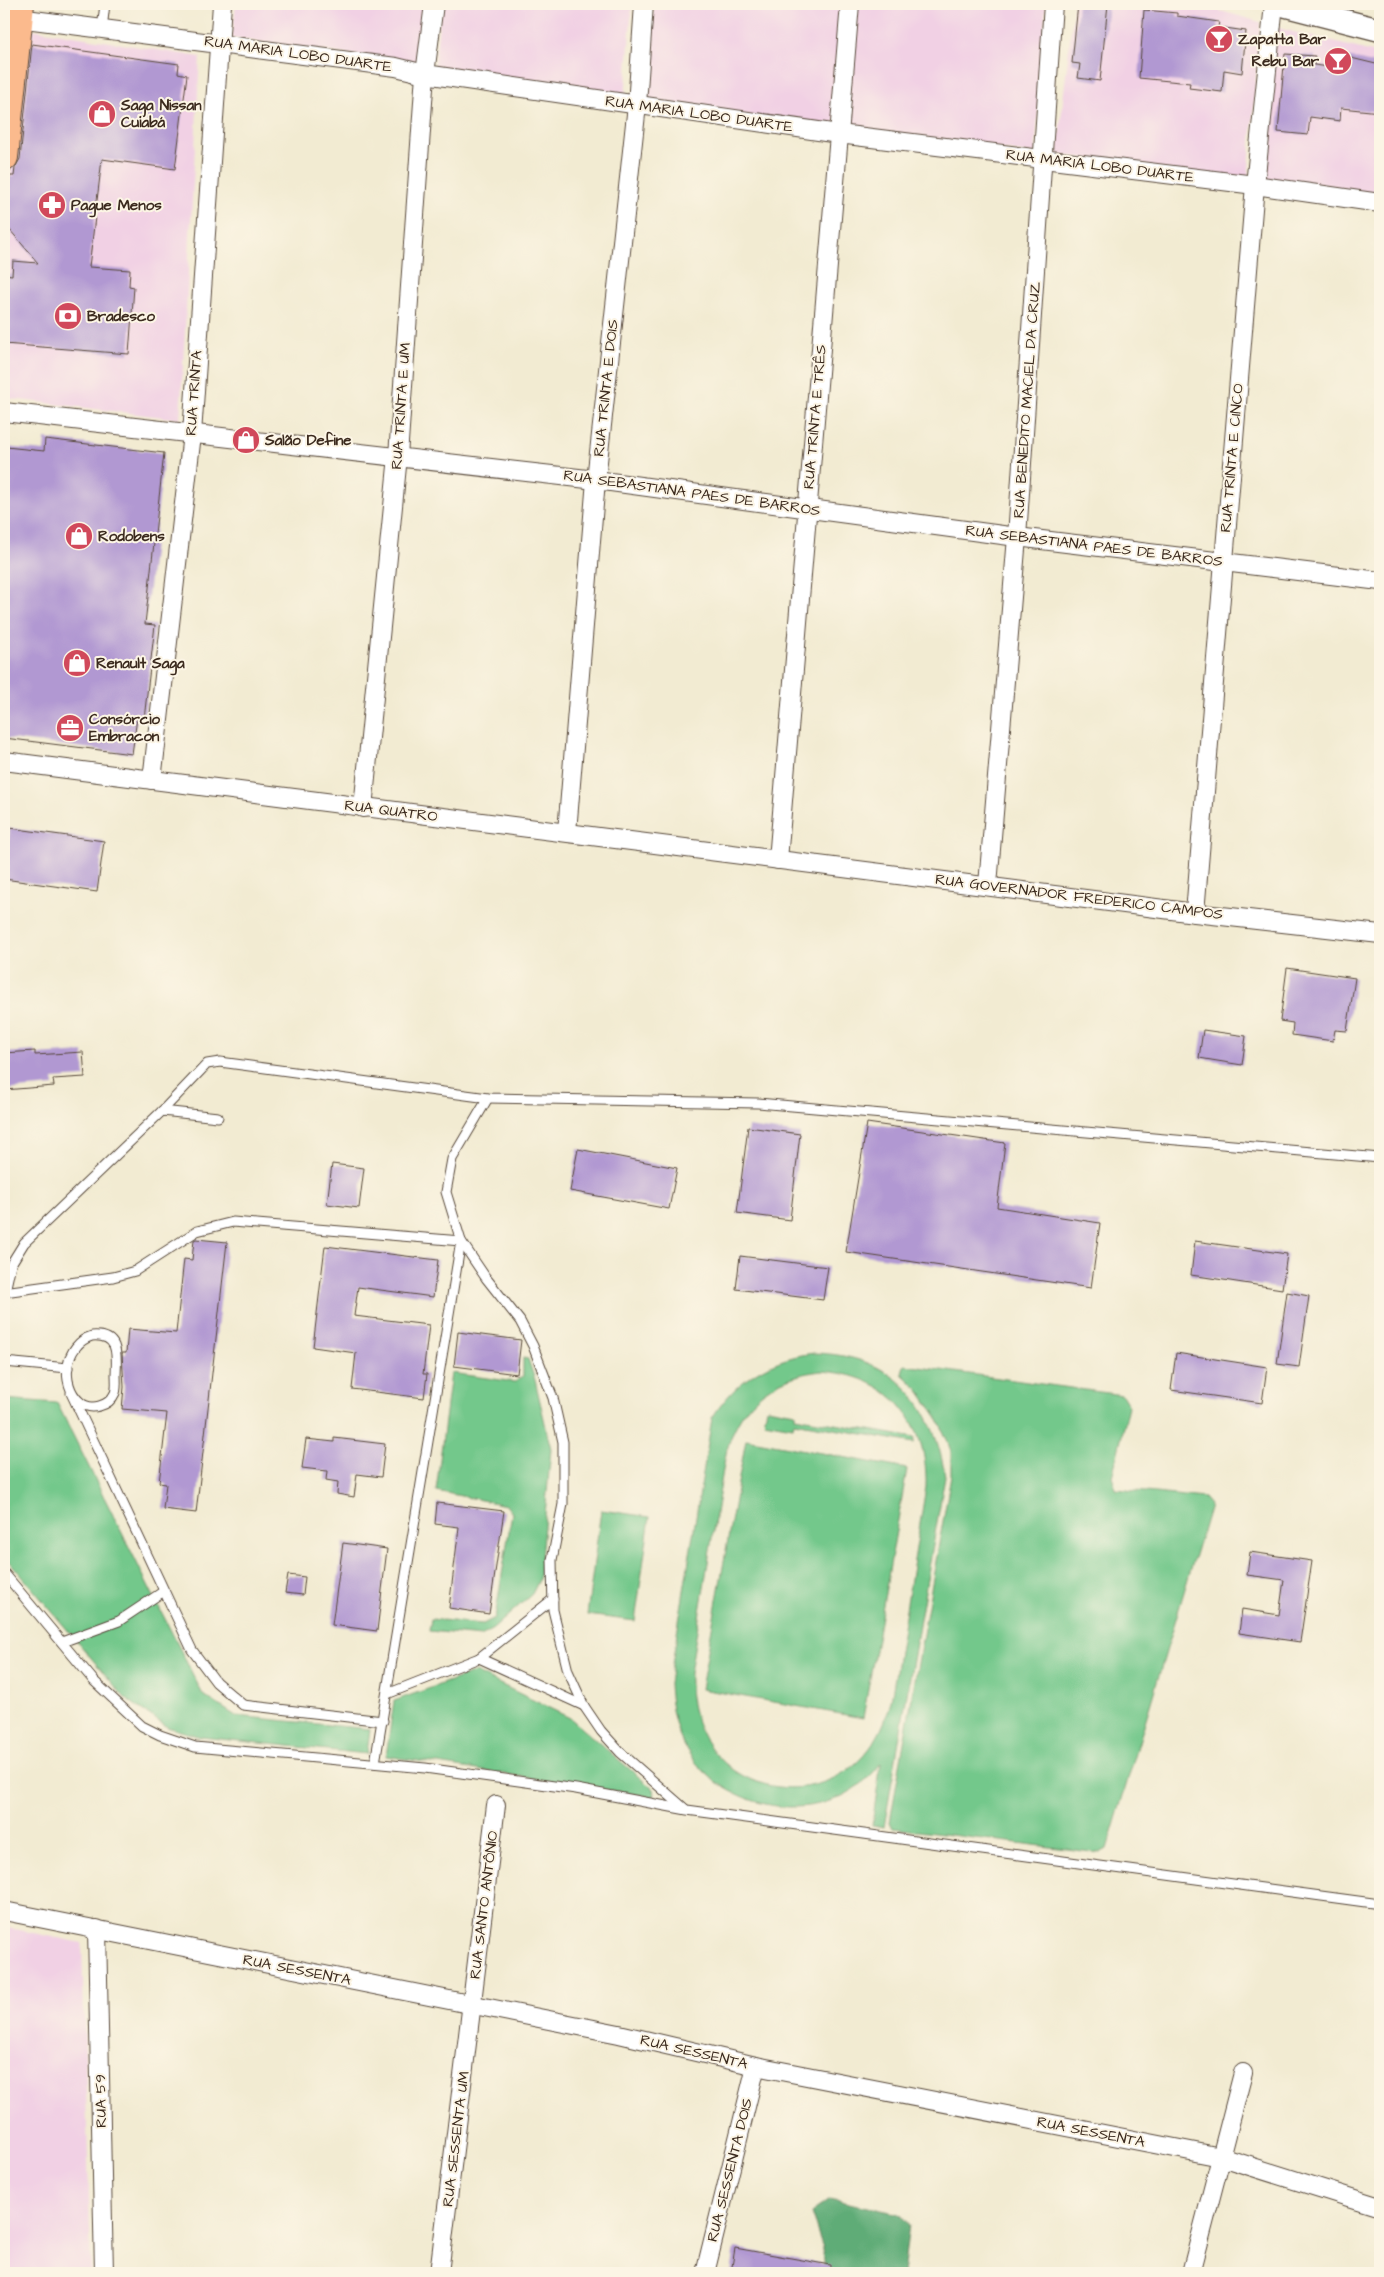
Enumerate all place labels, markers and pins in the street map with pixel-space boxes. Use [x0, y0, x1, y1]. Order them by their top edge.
bar icon: Zapatta Bar [1204, 24, 1234, 54]
place label: Zapatta Bar [1238, 29, 1326, 50]
bar icon: Rebu Bar [1323, 46, 1353, 76]
place label: Rebu Bar [1252, 51, 1320, 72]
place label: Saga Nissan Cuiabá [120, 95, 202, 133]
shop icon: Saga Nissan Cuiabá [87, 99, 117, 129]
pharmacy icon: Pague Menos [37, 190, 67, 220]
place label: Pague Menos [71, 195, 162, 218]
bank icon: Bradesco [53, 301, 83, 331]
place label: Bradesco [87, 306, 155, 327]
shop icon: Salão Define [231, 425, 261, 455]
place label: Salão Define [264, 430, 351, 451]
shop icon: Rodobens [64, 521, 94, 551]
place label: Rodobens [98, 526, 165, 547]
shop icon: Renault Saga [62, 648, 92, 678]
place label: Renault Saga [96, 653, 185, 676]
place label: Consórcio Embracon [89, 709, 161, 747]
office icon: Consórcio Embracon [55, 713, 85, 743]

